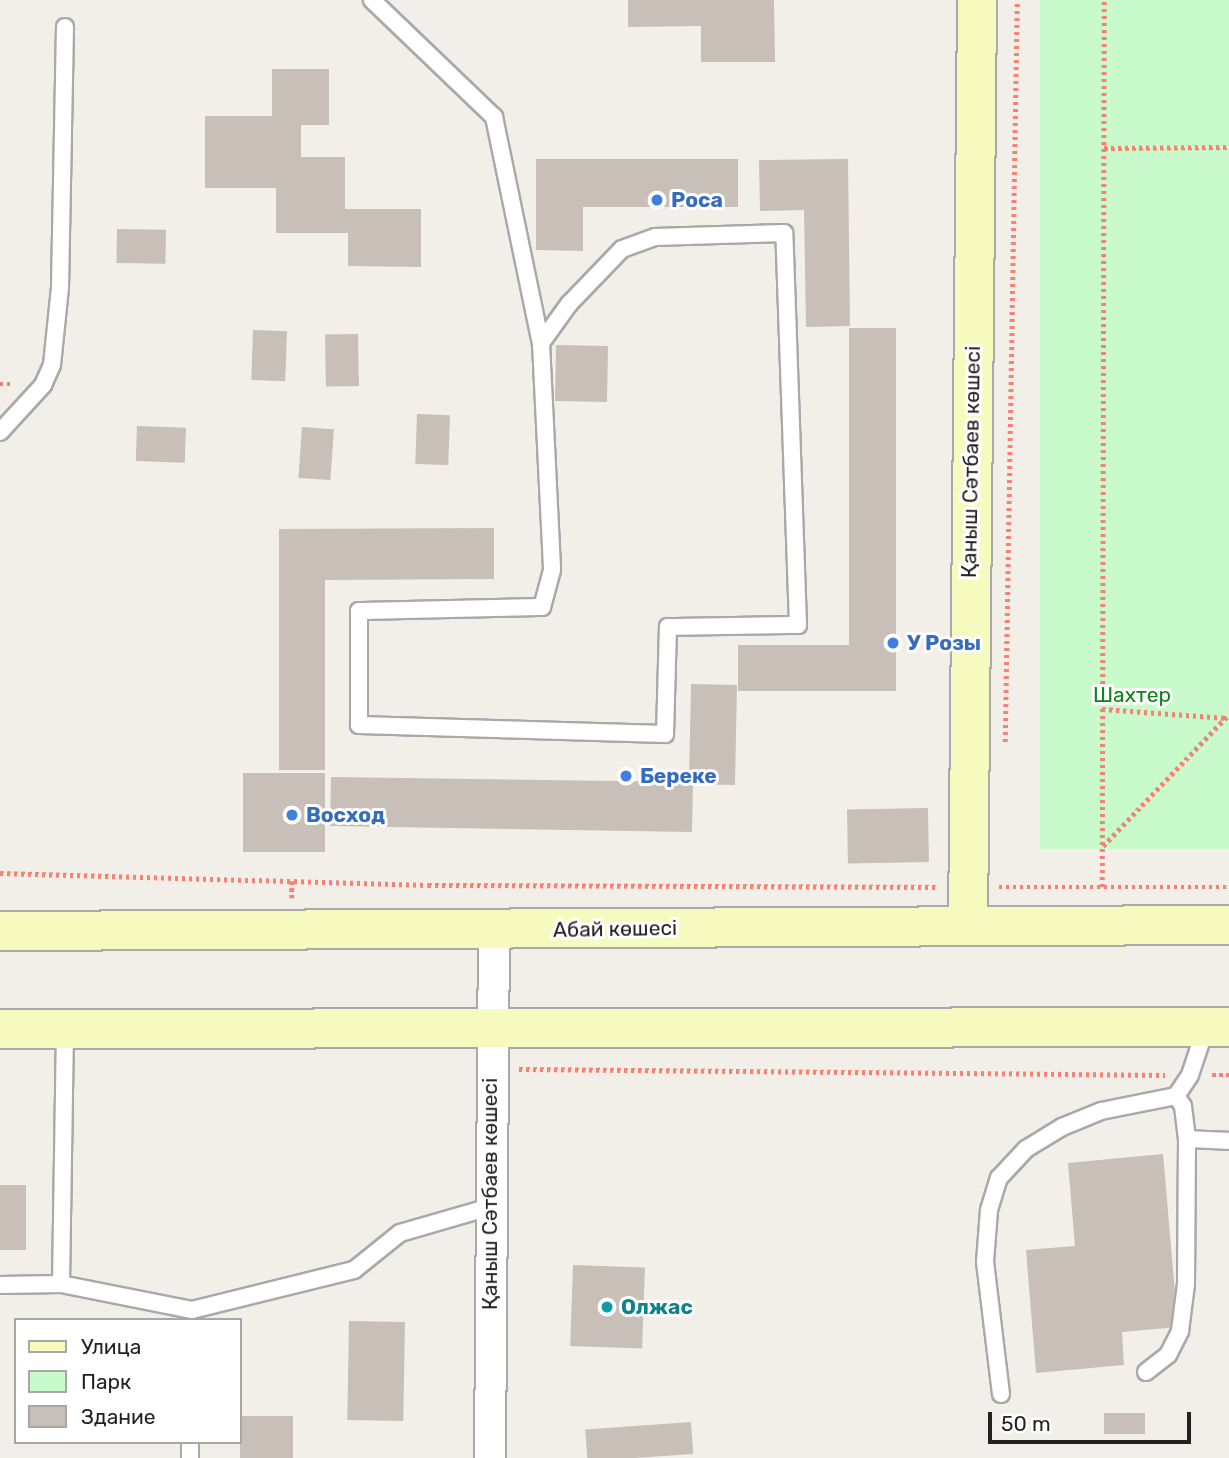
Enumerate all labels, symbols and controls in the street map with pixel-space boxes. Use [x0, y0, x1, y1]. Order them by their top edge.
place label: Роса [671, 187, 723, 213]
marker: Роса [649, 192, 665, 208]
street label: Қаныш Сәтбаев көшесі [956, 346, 986, 578]
place label: У Розы [907, 630, 981, 656]
marker: У Розы [885, 635, 901, 651]
park label: Шахтер [1093, 682, 1171, 708]
place label: Береке [640, 763, 717, 789]
marker: Береке [618, 768, 634, 784]
place label: Восход [306, 802, 385, 828]
marker: Восход [284, 807, 300, 823]
street label: Абай көшесі [553, 915, 677, 943]
street label: Қаныш Сәтбаев көшесі [477, 1078, 503, 1310]
place label: Олжас [621, 1294, 693, 1320]
marker: Олжас [599, 1299, 615, 1315]
legend [14, 1318, 242, 1444]
text: Улица [81, 1334, 141, 1359]
text: Парк [81, 1369, 131, 1394]
scale bar [991, 1398, 1194, 1442]
text: Здание [81, 1404, 156, 1429]
text: 50 m [1001, 1411, 1051, 1436]

